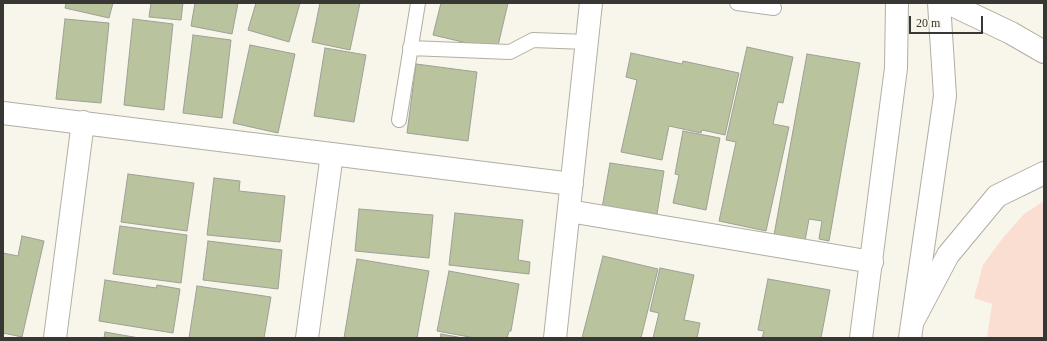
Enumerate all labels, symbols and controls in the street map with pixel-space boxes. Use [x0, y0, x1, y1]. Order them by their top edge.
scale bar [911, 8, 985, 34]
text: 20 m [916, 16, 940, 30]

